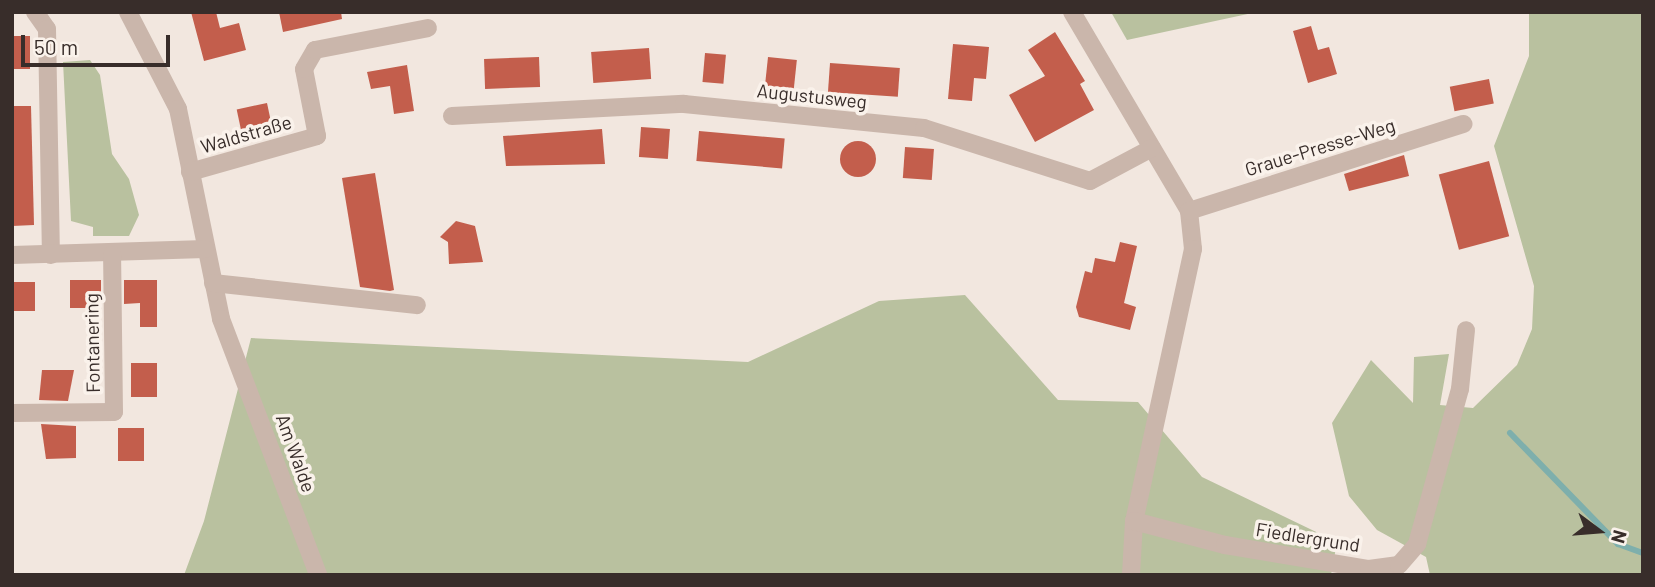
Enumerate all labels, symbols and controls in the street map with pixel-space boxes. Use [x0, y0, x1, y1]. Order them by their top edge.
scale bar [24, 21, 173, 65]
text: 50 m [34, 34, 78, 59]
street label: Augustusweg [756, 79, 868, 113]
street label: Waldstraße [198, 110, 294, 158]
street label: Graue-Presse-Weg [1242, 113, 1398, 181]
street label: Fontanering [80, 293, 104, 393]
street label: Am Walde [271, 411, 321, 495]
north arrow [1564, 496, 1634, 566]
street label: Fiedlergrund [1254, 518, 1362, 556]
text: N [1607, 528, 1632, 546]

